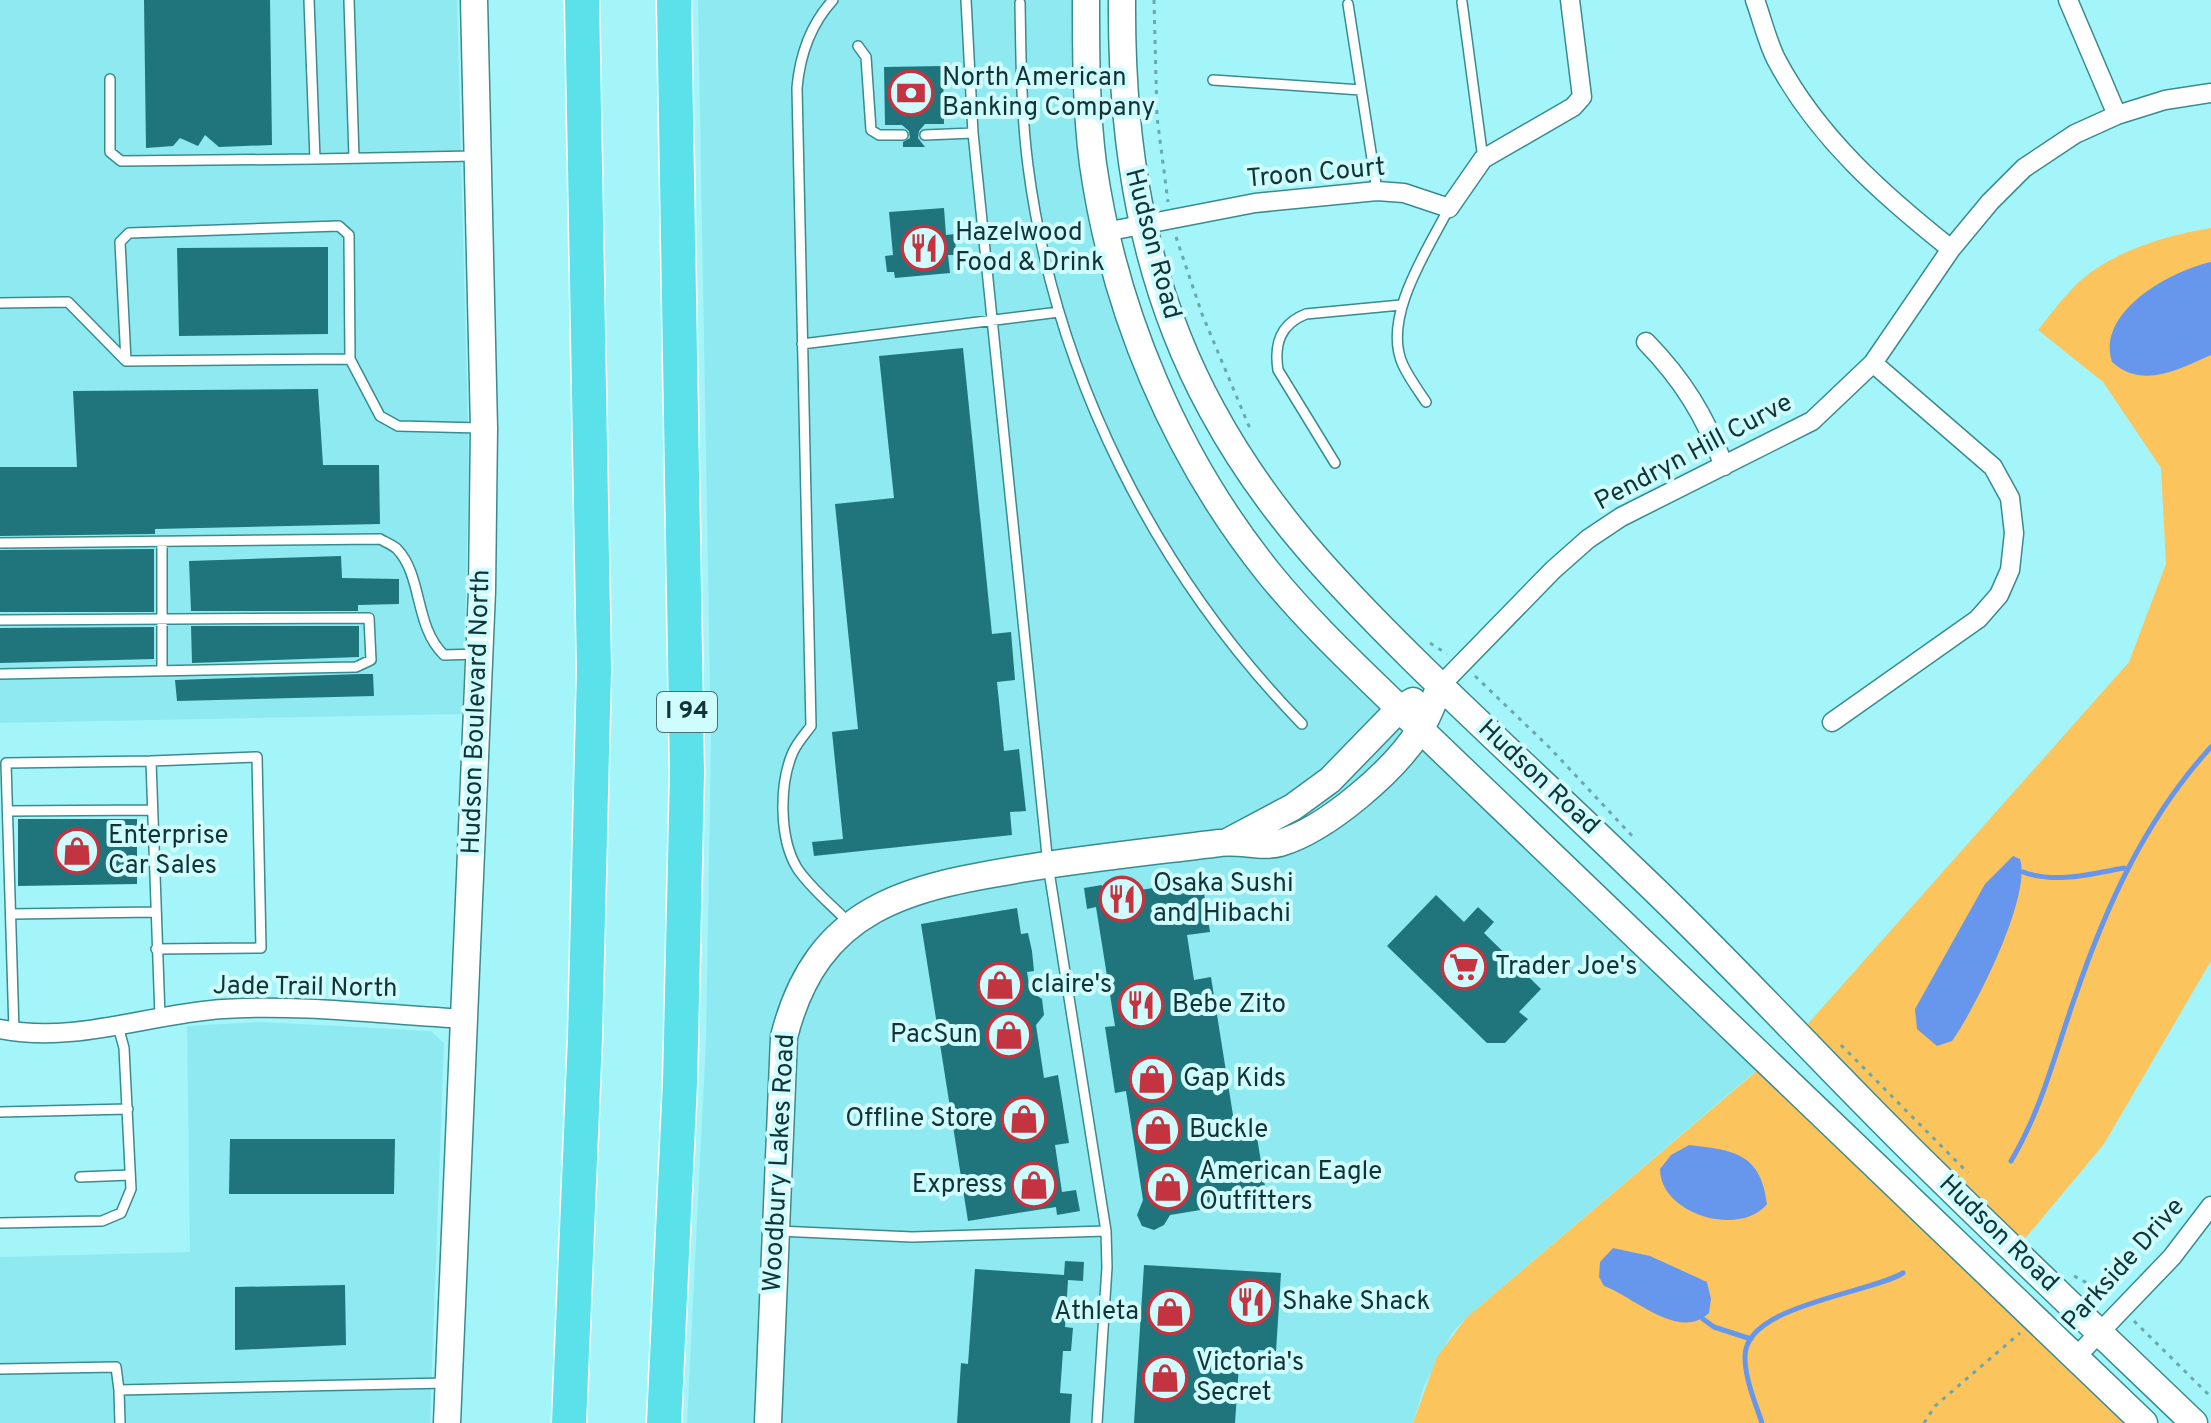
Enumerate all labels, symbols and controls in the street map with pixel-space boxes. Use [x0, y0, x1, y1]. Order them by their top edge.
place label: North American Banking Company [942, 62, 1155, 125]
bank icon: North American Banking Company [887, 69, 935, 117]
street label: Troon Court [1245, 152, 1387, 196]
street label: Hudson Road [1116, 165, 1188, 323]
place label: Hazelwood Food & Drink [955, 217, 1105, 280]
restaurant icon: Hazelwood Food & Drink [900, 224, 948, 272]
street label: Pendryn Hill Curve [1590, 387, 1798, 519]
street label: Hudson Boulevard North [456, 569, 498, 855]
road number: I 94 [657, 692, 717, 732]
street label: Hudson Road [1470, 713, 1606, 843]
place label: Enterprise Car Sales [108, 820, 229, 883]
shop icon: Enterprise Car Sales [53, 827, 101, 875]
place label: Osaka Sushi and Hibachi [1153, 868, 1294, 931]
restaurant icon: Osaka Sushi and Hibachi [1098, 875, 1146, 923]
supermarket icon: Trader Joe's [1440, 943, 1488, 991]
place label: Trader Joe's [1495, 951, 1638, 984]
shop icon: claire's [976, 961, 1024, 1009]
place label: claire's [1031, 969, 1112, 1002]
street label: Jade Trail North [212, 970, 398, 1006]
restaurant icon: Bebe Zito [1117, 981, 1165, 1029]
place label: Bebe Zito [1172, 989, 1286, 1022]
shop icon: PacSun [985, 1011, 1033, 1059]
place label: PacSun [890, 1019, 978, 1052]
street label: Woodbury Lakes Road [757, 1033, 803, 1293]
shop icon: Gap Kids [1128, 1055, 1176, 1103]
place label: Gap Kids [1183, 1063, 1286, 1096]
shop icon: Offline Store [1000, 1095, 1048, 1143]
place label: Offline Store [845, 1103, 993, 1136]
shop icon: Buckle [1134, 1106, 1182, 1154]
place label: Buckle [1189, 1114, 1268, 1147]
place label: American Eagle Outfitters [1199, 1156, 1382, 1219]
shop icon: Express [1010, 1161, 1058, 1209]
shop icon: American Eagle Outfitters [1144, 1163, 1192, 1211]
street label: Hudson Road [1931, 1168, 2065, 1300]
place label: Express [912, 1169, 1003, 1202]
street label: Parkside Drive [2055, 1191, 2193, 1339]
restaurant icon: Shake Shack [1227, 1278, 1275, 1326]
place label: Shake Shack [1282, 1286, 1430, 1319]
shop icon: Athleta [1146, 1288, 1194, 1336]
place label: Athleta [1054, 1296, 1139, 1329]
place label: Victoria's Secret [1196, 1347, 1304, 1410]
shop icon: Victoria's Secret [1141, 1354, 1189, 1402]

